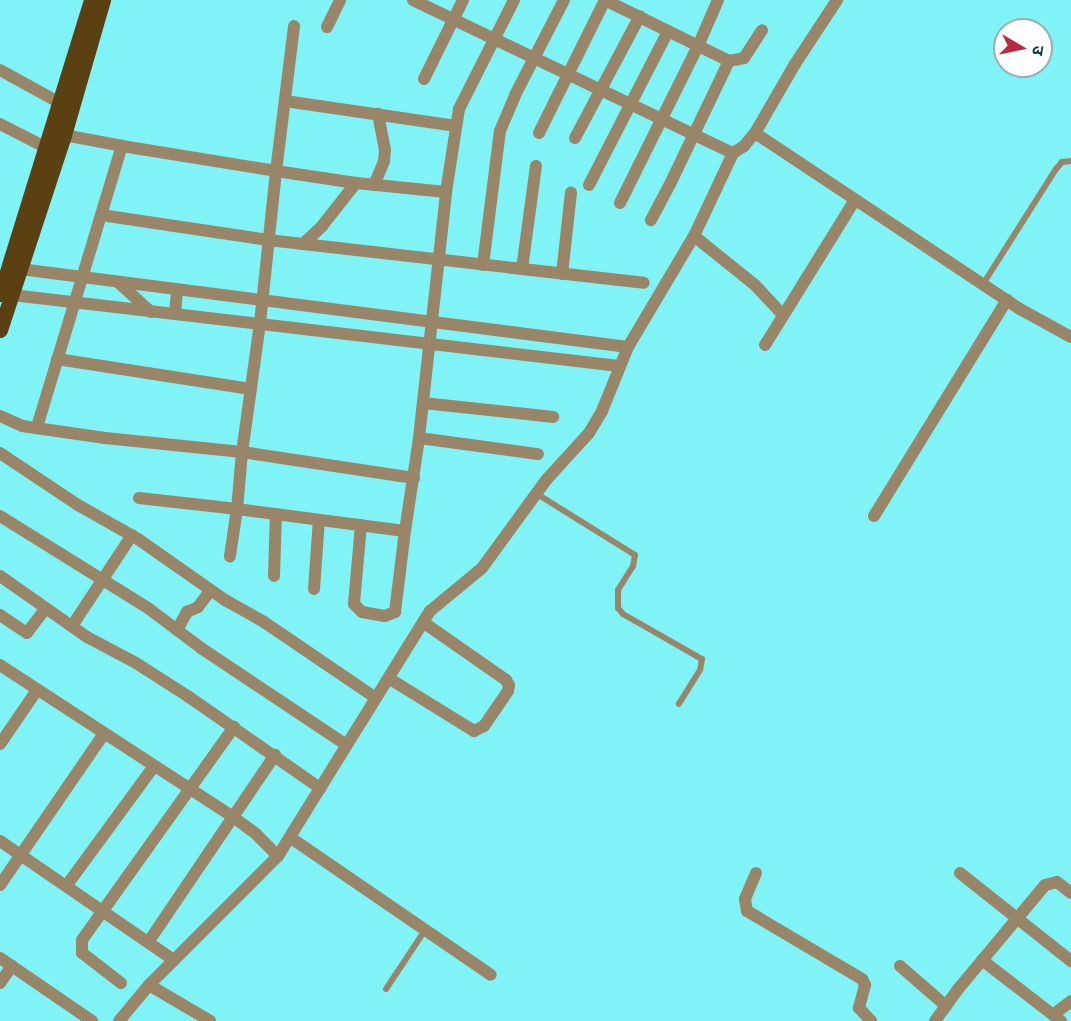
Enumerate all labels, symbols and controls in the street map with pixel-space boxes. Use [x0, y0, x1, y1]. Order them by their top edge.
north arrow [993, 18, 1053, 78]
text: उ [1026, 44, 1051, 57]

